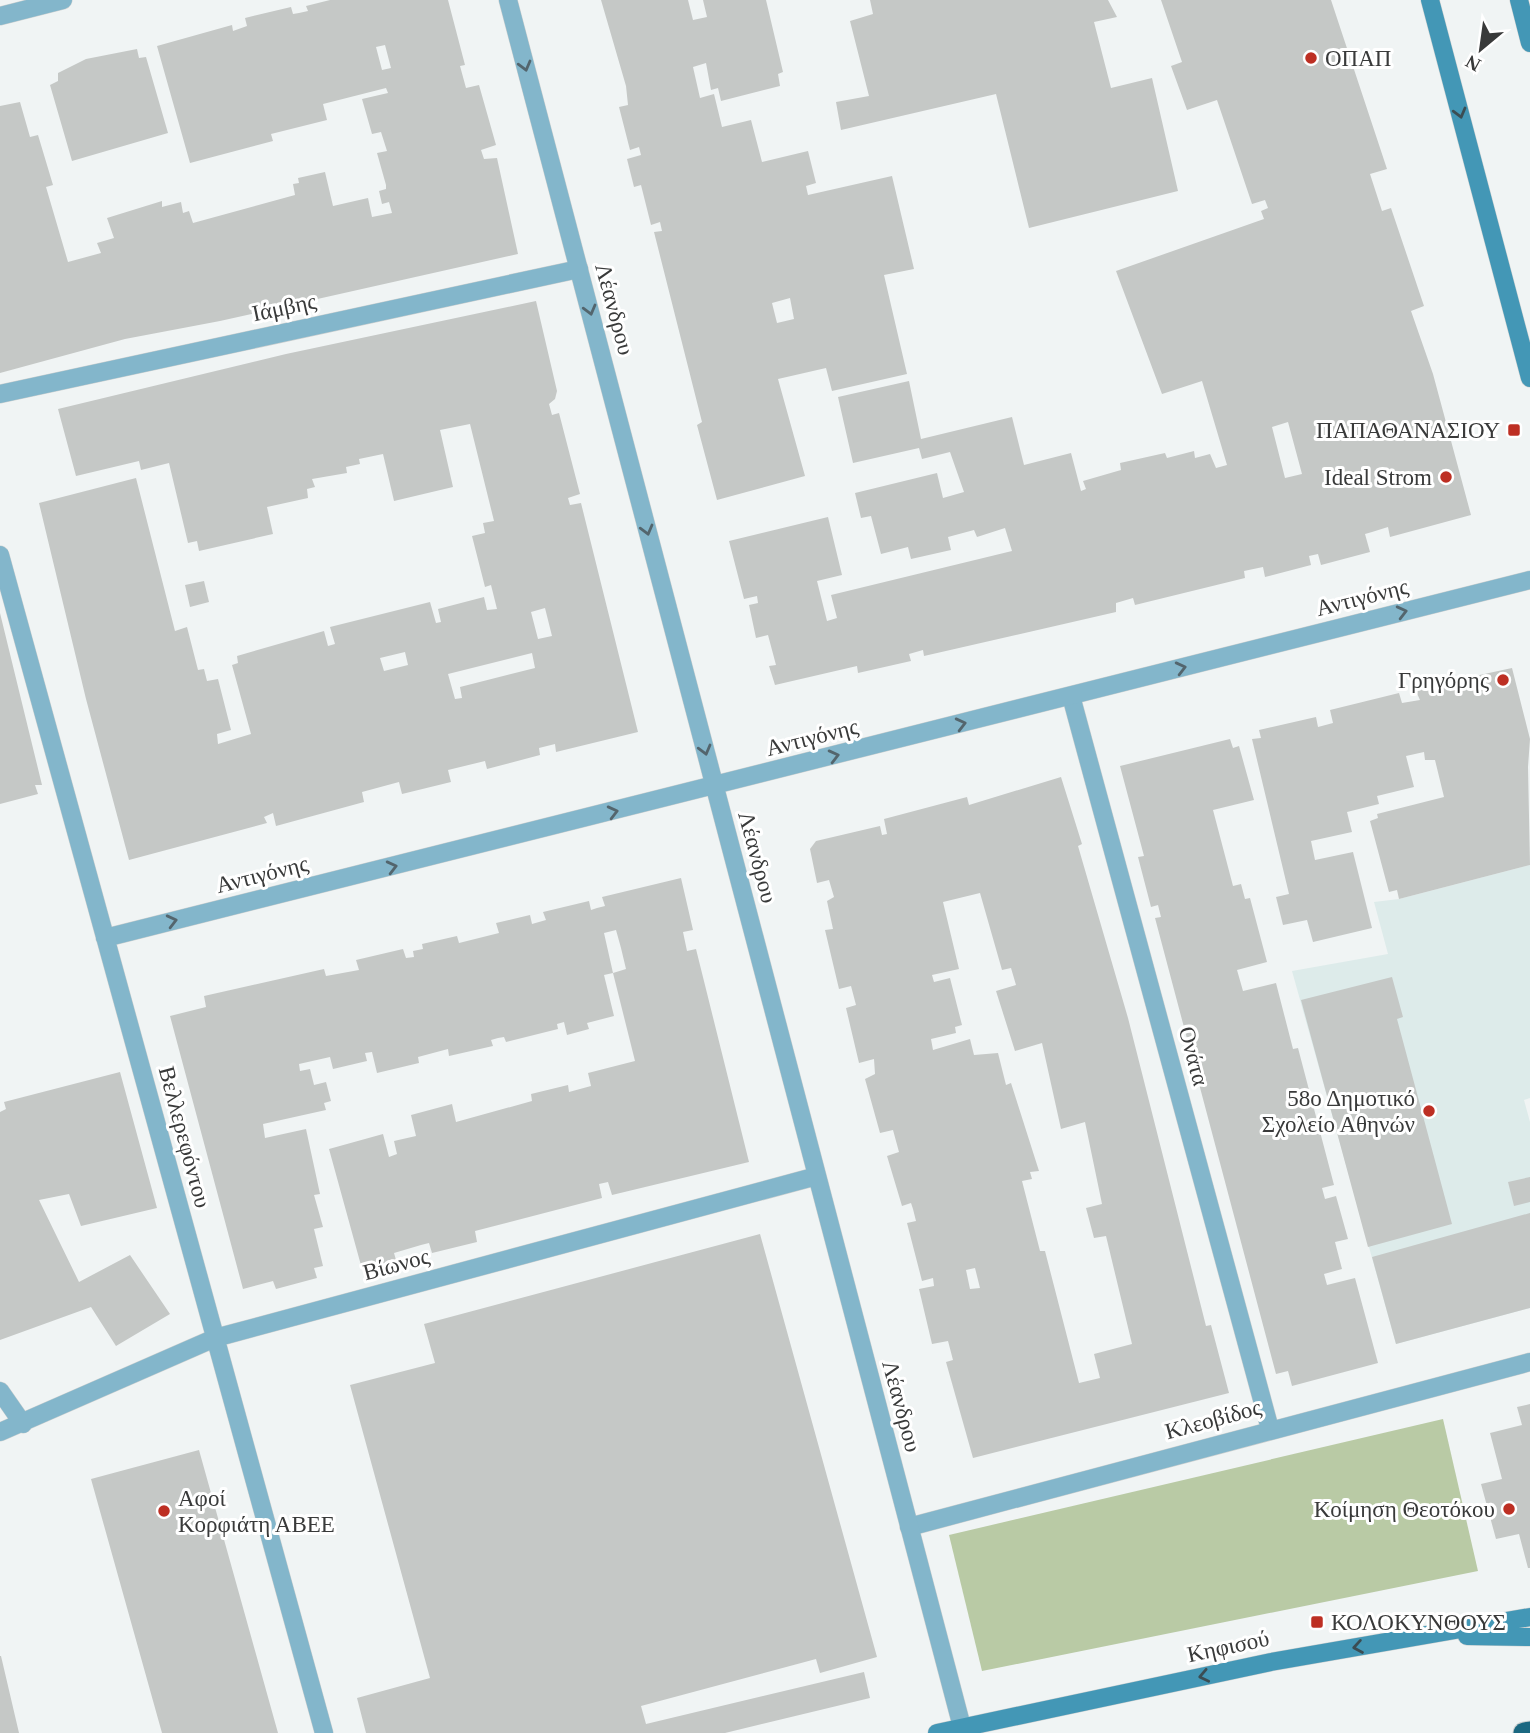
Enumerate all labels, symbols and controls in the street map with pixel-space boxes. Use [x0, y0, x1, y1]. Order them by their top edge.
north arrow [1446, 14, 1516, 84]
place label: ΟΠΑΠ [1325, 46, 1391, 71]
marker: ΟΠΑΠ [1303, 50, 1319, 66]
text: N [1462, 51, 1484, 76]
one-way arrow [517, 60, 532, 72]
one-way arrow [1452, 107, 1466, 119]
street label: Λέανδρου [590, 260, 639, 358]
street label: Ιάμβης [250, 289, 318, 326]
one-way arrow [582, 304, 596, 316]
place label: ΠΑΠΑΘΑΝΑΣΙΟΥ [1316, 418, 1500, 443]
marker: ΠΑΠΑΘΑΝΑΣΙΟΥ [1506, 422, 1522, 438]
place label: Ideal Strom [1324, 465, 1432, 490]
marker: Ideal Strom [1438, 469, 1454, 485]
one-way arrow [639, 524, 653, 536]
street label: Αντιγόνης [1314, 574, 1411, 621]
one-way arrow [1396, 606, 1408, 620]
one-way arrow [1175, 662, 1187, 676]
place label: Γρηγόρης [1398, 668, 1489, 693]
marker: Γρηγόρης [1495, 672, 1511, 688]
street label: Αντιγόνης [764, 714, 861, 761]
one-way arrow [955, 718, 967, 732]
one-way arrow [697, 744, 711, 756]
one-way arrow [828, 750, 840, 764]
one-way arrow [607, 806, 619, 820]
street label: Λέανδρου [733, 808, 782, 906]
street label: Αντιγόνης [214, 851, 311, 898]
one-way arrow [386, 861, 398, 875]
one-way arrow [165, 915, 177, 929]
street label: Ονάτα [1174, 1024, 1213, 1089]
street label: Βελλερεφόντου [154, 1064, 215, 1211]
place label: 58ο Δημοτικό Σχολείο Αθηνών [1262, 1086, 1415, 1137]
marker: 58ο Δημοτικό Σχολείο Αθηνών [1421, 1103, 1437, 1119]
street label: Βίωνος [360, 1244, 432, 1285]
street label: Λέανδρου [877, 1357, 926, 1455]
street label: Κλεοβίδος [1162, 1395, 1264, 1444]
place label: Αφοί Κορφιάτη ΑΒΕΕ [178, 1486, 335, 1537]
place label: Κοίμηση Θεοτόκου [1314, 1497, 1495, 1522]
marker: Κοίμηση Θεοτόκου [1501, 1501, 1517, 1517]
marker: Αφοί Κορφιάτη ΑΒΕΕ [156, 1503, 172, 1519]
place label: ΚΟΛΟΚΥΝΘΟΥΣ [1331, 1610, 1506, 1635]
marker: ΚΟΛΟΚΥΝΘΟΥΣ [1309, 1614, 1325, 1630]
street label: Κηφισού [1185, 1626, 1271, 1667]
one-way arrow [1352, 1639, 1364, 1654]
one-way arrow [1198, 1668, 1210, 1683]

